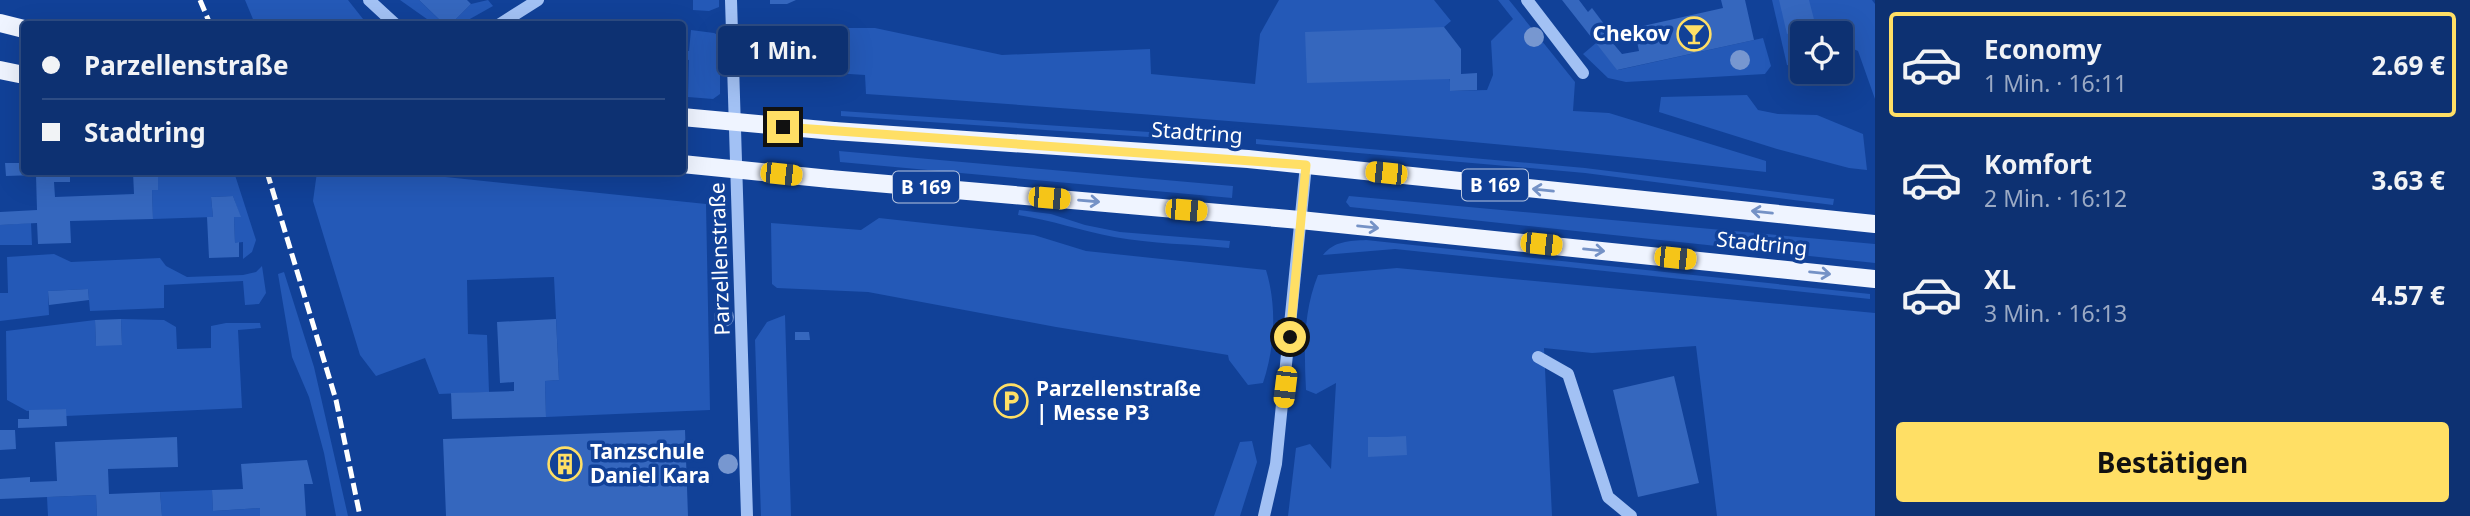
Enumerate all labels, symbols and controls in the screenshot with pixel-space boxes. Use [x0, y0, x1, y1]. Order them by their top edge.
bar icon: Chekov [1675, 15, 1713, 53]
place label: Chekov [1593, 19, 1670, 47]
map controls [1790, 21, 1853, 84]
button: locate [1790, 21, 1853, 84]
callout: 1 Min. [718, 25, 848, 74]
text: Economy [1984, 31, 2102, 67]
icon: car [1900, 33, 1963, 96]
text: 1 Min. [748, 34, 818, 66]
text: Parzellenstraße [84, 47, 288, 83]
text: 2.69 € [2371, 47, 2445, 83]
text: 1 Min. · 16:11 [1984, 67, 2127, 99]
route end [767, 111, 799, 143]
text: Stadtring [84, 114, 206, 150]
street label: Stadtring [1151, 115, 1244, 149]
text: Komfort [1984, 146, 2092, 182]
icon: car [1900, 148, 1963, 211]
car [1365, 160, 1408, 186]
car [760, 161, 803, 187]
text: 3.63 € [2371, 162, 2445, 198]
road number: B 169 [1462, 169, 1528, 200]
road number: B 169 [893, 172, 959, 202]
street label: Parzellenstraße [702, 182, 736, 336]
text: 2 Min. · 16:12 [1984, 182, 2127, 214]
one-way arrow [1532, 183, 1555, 196]
car [1028, 186, 1071, 210]
one-way arrow [1078, 195, 1100, 208]
car [1165, 198, 1208, 222]
one-way arrow [1751, 206, 1774, 219]
one-way arrow [1356, 220, 1379, 233]
street label: Stadtring [1715, 224, 1809, 262]
car [1520, 231, 1563, 257]
one-way arrow [1582, 244, 1605, 257]
car [1654, 245, 1697, 271]
text: XL [1984, 261, 2016, 297]
icon: car [1900, 263, 1963, 326]
one-way arrow [1809, 267, 1831, 280]
text: 4.57 € [2371, 277, 2445, 313]
text: 3 Min. · 16:13 [1984, 297, 2127, 329]
route start [1274, 321, 1306, 353]
car [1273, 365, 1298, 409]
place label: Parzellenstraße | Messe P3 [1036, 374, 1201, 426]
parking icon: Parzellenstraße | Messe P3 [992, 382, 1030, 420]
button: Bestätigen [1896, 422, 2449, 502]
place label: Tanzschule Daniel Kara [590, 437, 710, 489]
building icon: Tanzschule Daniel Kara [546, 445, 584, 483]

